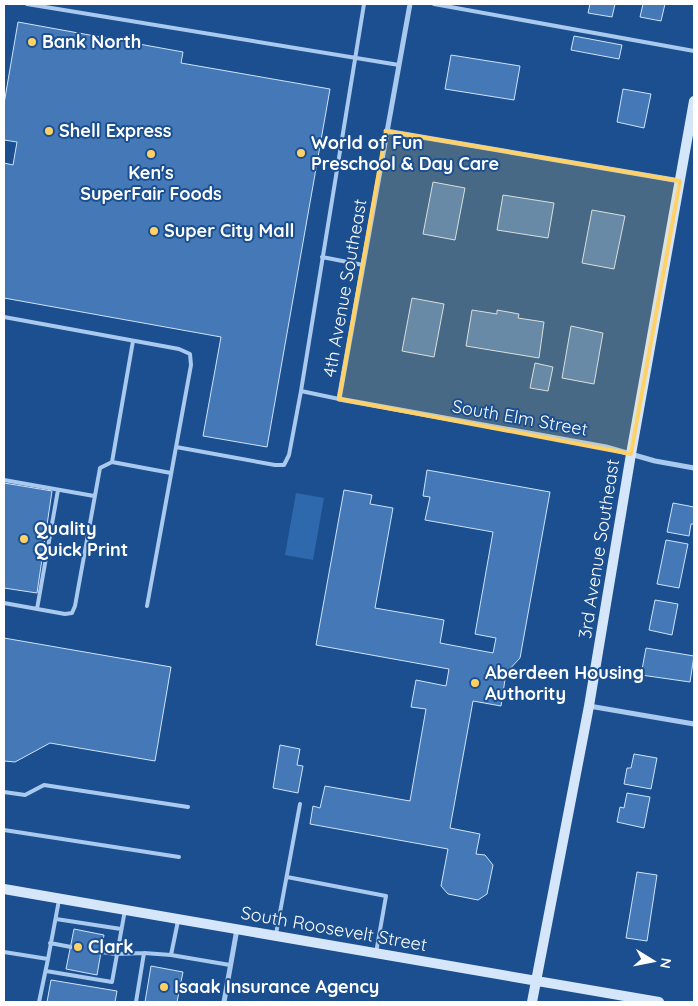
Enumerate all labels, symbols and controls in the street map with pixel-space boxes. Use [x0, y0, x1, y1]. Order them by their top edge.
place label: Bank North [42, 30, 141, 53]
marker: Bank North [26, 36, 38, 48]
place label: Shell Express [59, 119, 172, 142]
marker: Shell Express [43, 125, 55, 137]
place label: World of Fun Preschool & Day Care [311, 131, 499, 175]
marker: World of Fun Preschool & Day Care [295, 147, 307, 159]
marker: Ken's SuperFair Foods [145, 148, 157, 160]
place label: Ken's SuperFair Foods [80, 161, 222, 205]
street label: 4th Avenue Southeast [318, 197, 372, 379]
place label: Super City Mall [164, 219, 294, 242]
marker: Super City Mall [148, 225, 160, 237]
street label: South Elm Street [450, 394, 590, 441]
street label: 3rd Avenue Southeast [573, 457, 624, 640]
place label: Quality Quick Print [34, 517, 128, 561]
marker: Quality Quick Print [18, 533, 30, 545]
place label: Aberdeen Housing Authority [485, 661, 644, 705]
marker: Aberdeen Housing Authority [469, 677, 481, 689]
street label: South Roosevelt Street [239, 901, 429, 956]
place label: Clark [88, 935, 134, 958]
north arrow [628, 936, 678, 986]
marker: Clark [72, 941, 84, 953]
text: N [656, 957, 676, 970]
place label: Isaak Insurance Agency [174, 975, 379, 998]
marker: Isaak Insurance Agency [158, 981, 170, 993]

